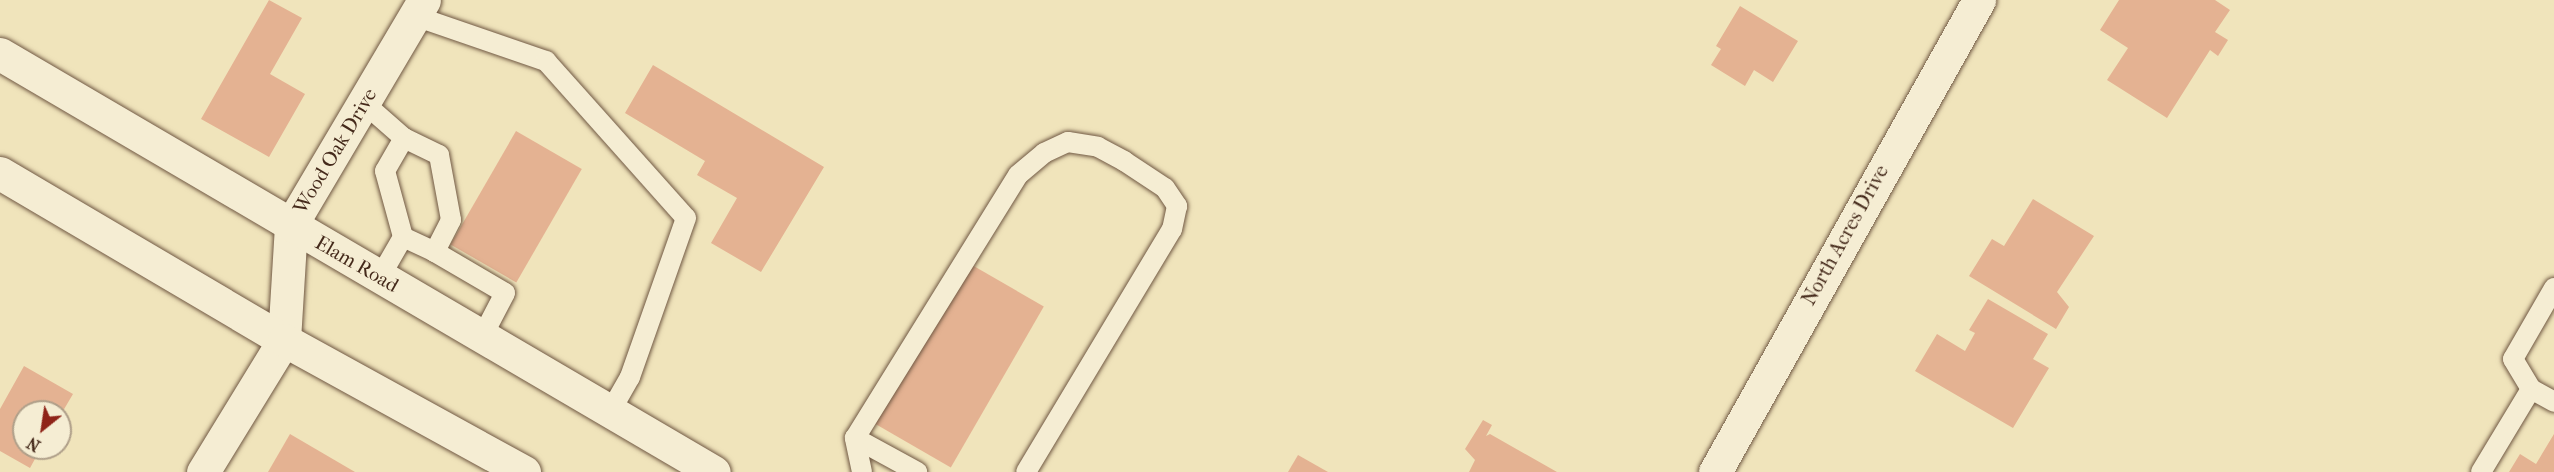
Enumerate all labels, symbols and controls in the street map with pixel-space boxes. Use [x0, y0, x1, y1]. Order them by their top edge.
street label: Wood Oak Drive [288, 84, 382, 218]
street label: North Acres Drive [1797, 161, 1893, 309]
street label: Elam Road [311, 230, 403, 298]
north arrow [12, 400, 72, 460]
text: N [24, 433, 44, 456]

